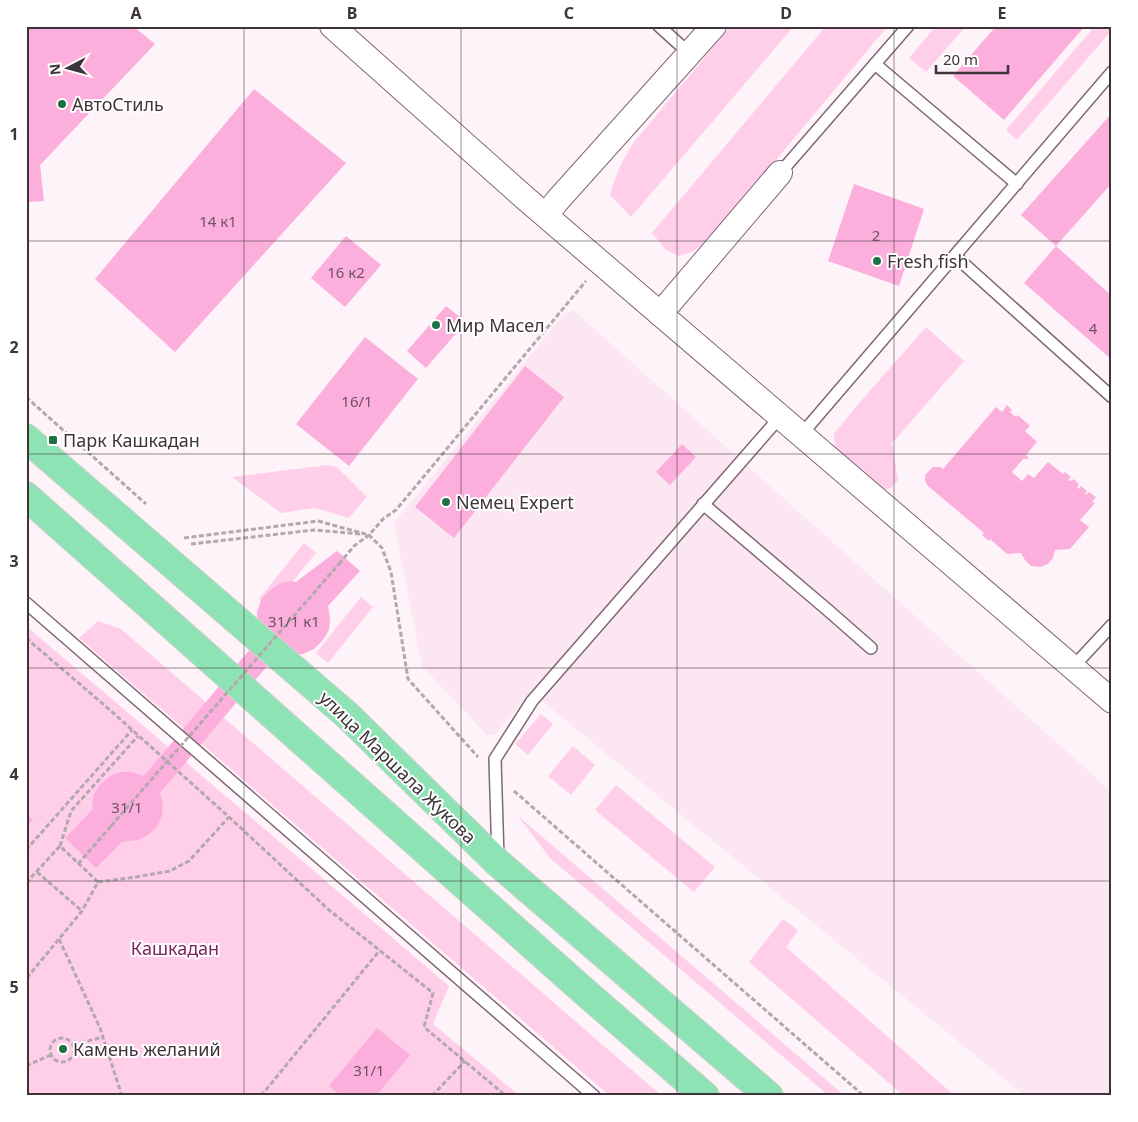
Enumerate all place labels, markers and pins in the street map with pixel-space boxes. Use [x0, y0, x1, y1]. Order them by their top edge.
place label: АвтоСтиль [72, 92, 164, 116]
marker: АвтоСтиль [56, 98, 68, 110]
place label: Fresh fish [887, 249, 969, 273]
marker: Fresh fish [871, 255, 883, 267]
place label: Мир Масел [446, 313, 545, 337]
marker: Мир Масел [430, 319, 442, 331]
place label: Парк Кашкадан [63, 428, 200, 452]
marker: Парк Кашкадан [47, 434, 59, 446]
place label: Nемец Expert [456, 490, 574, 514]
marker: Nемец Expert [440, 496, 452, 508]
place label: Камень желаний [73, 1037, 221, 1061]
marker: Камень желаний [57, 1043, 69, 1055]

